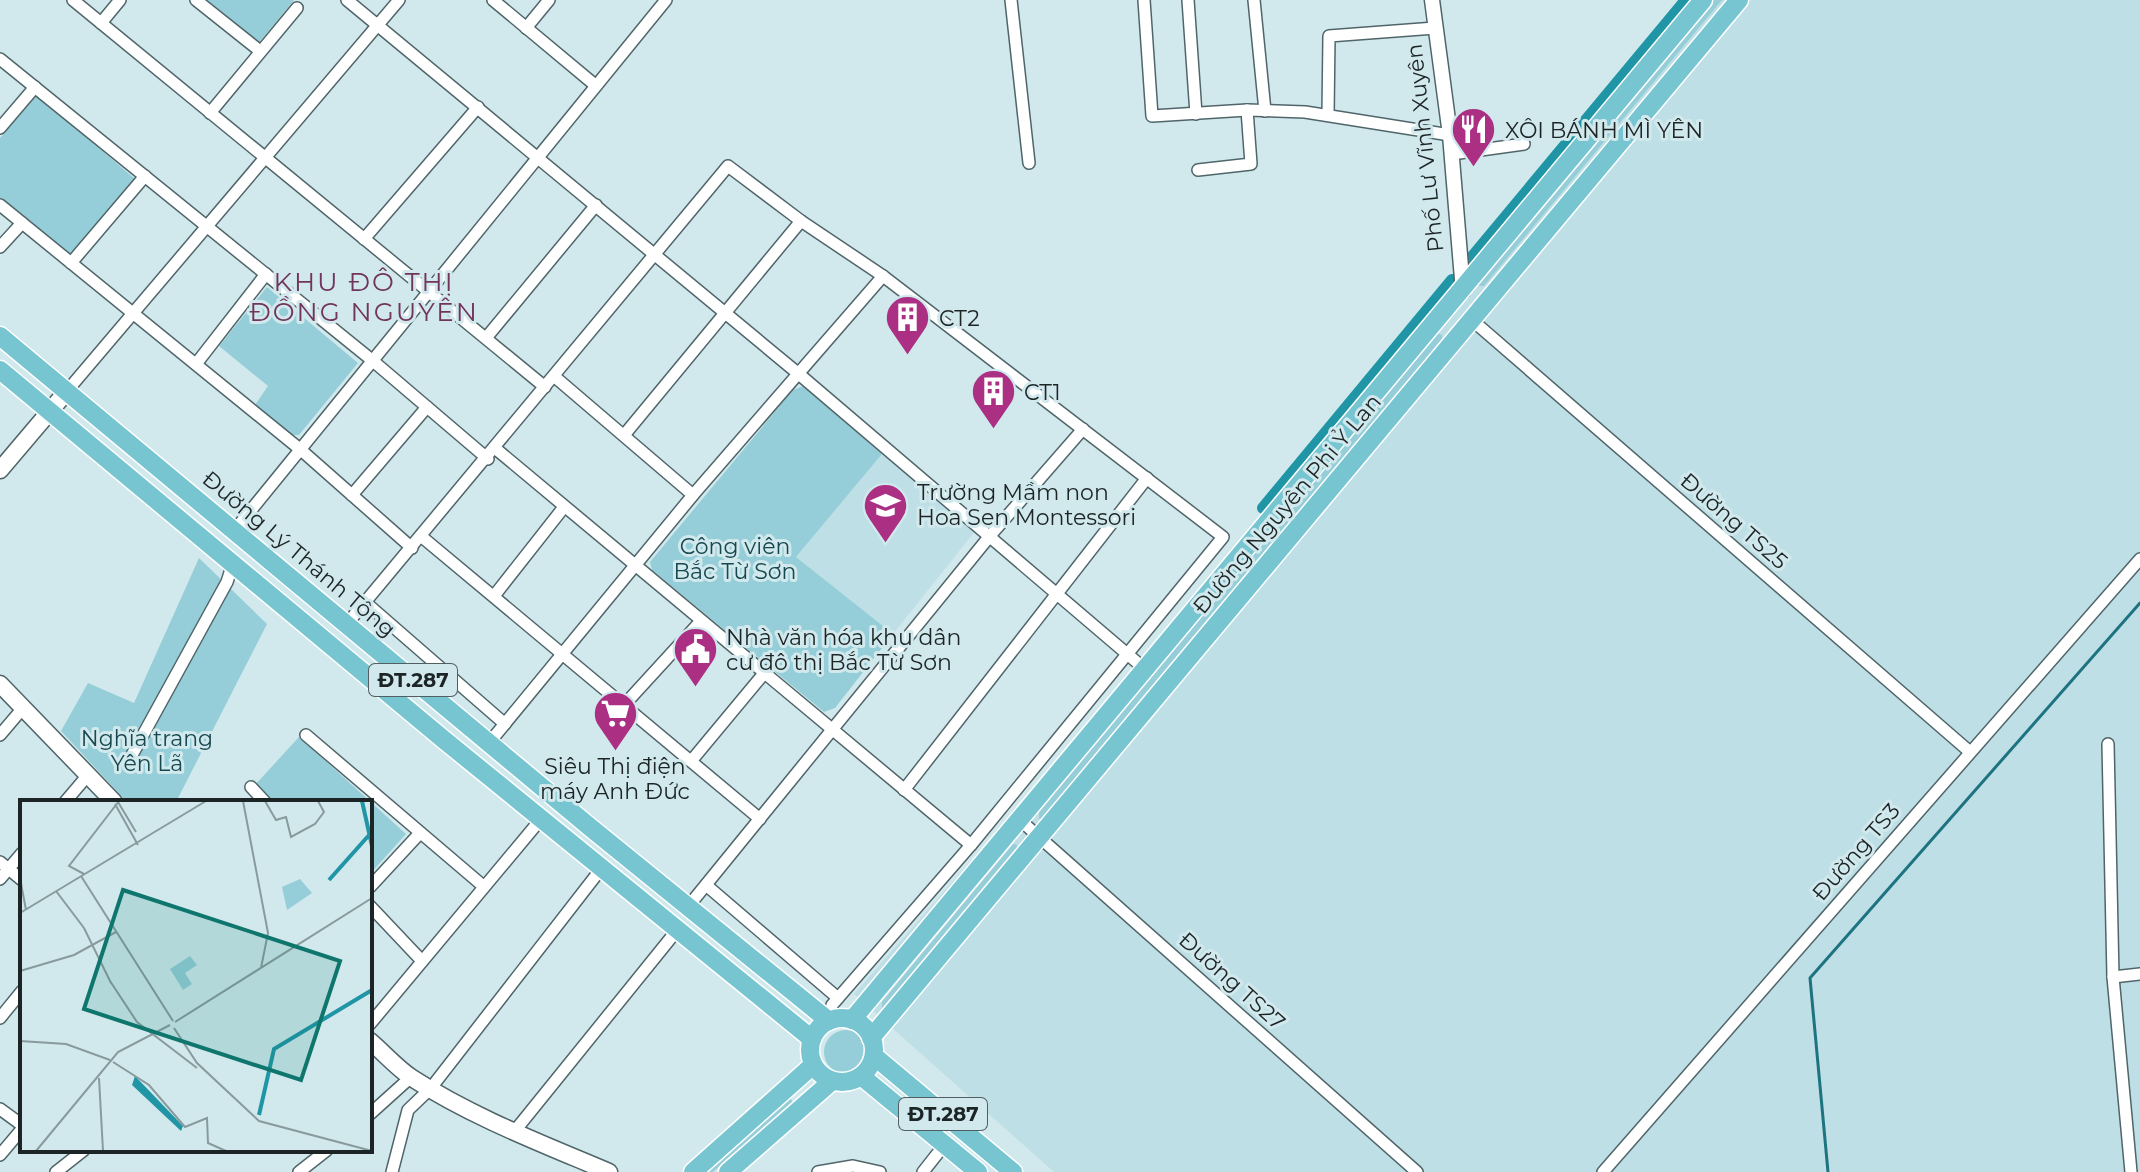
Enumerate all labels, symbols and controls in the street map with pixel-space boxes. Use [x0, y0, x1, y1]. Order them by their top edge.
street label: Phố Lư Vĩnh Xuyên [1401, 43, 1449, 253]
restaurant icon: XÔI BÁNH MÌ YÊN [1450, 106, 1498, 169]
place label: XÔI BÁNH MÌ YÊN [1505, 117, 1703, 144]
district label: KHU ĐÔ THỊ ĐỒNG NGUYÊN [249, 266, 479, 328]
building icon: CT2 [884, 294, 932, 357]
place label: CT2 [939, 305, 980, 332]
building icon: CT1 [969, 368, 1017, 431]
place label: CT1 [1024, 379, 1061, 406]
street label: Đường Nguyên Phi Ỷ Lan [1187, 389, 1387, 619]
street label: Đường Lý Thánh Tông [197, 465, 401, 643]
street label: Đường TS25 [1675, 467, 1793, 575]
place label: Trường Mầm non Hoa Sen Montessori [917, 479, 1136, 531]
school or university icon: Trường Mầm non Hoa Sen Montessori [862, 481, 910, 544]
park label: Công viên Bắc Từ Sơn [674, 533, 796, 585]
place label: Nhà văn hóa khu dân cư đô thị Bắc Từ Sơn [726, 624, 961, 676]
public building icon: Nhà văn hóa khu dân cư đô thị Bắc Từ Sơn [671, 626, 719, 689]
road number: ĐT.287 [369, 664, 457, 696]
supermarket icon: Siêu Thị điện máy Anh Đức [591, 689, 639, 752]
park label: Nghĩa trang Yên Lã [81, 725, 213, 777]
place label: Siêu Thị điện máy Anh Đức [540, 753, 690, 805]
street label: Đường TS3 [1806, 798, 1906, 906]
inset map [20, 800, 372, 1152]
street label: Đường TS27 [1173, 926, 1291, 1036]
road number: ĐT.287 [899, 1098, 987, 1130]

